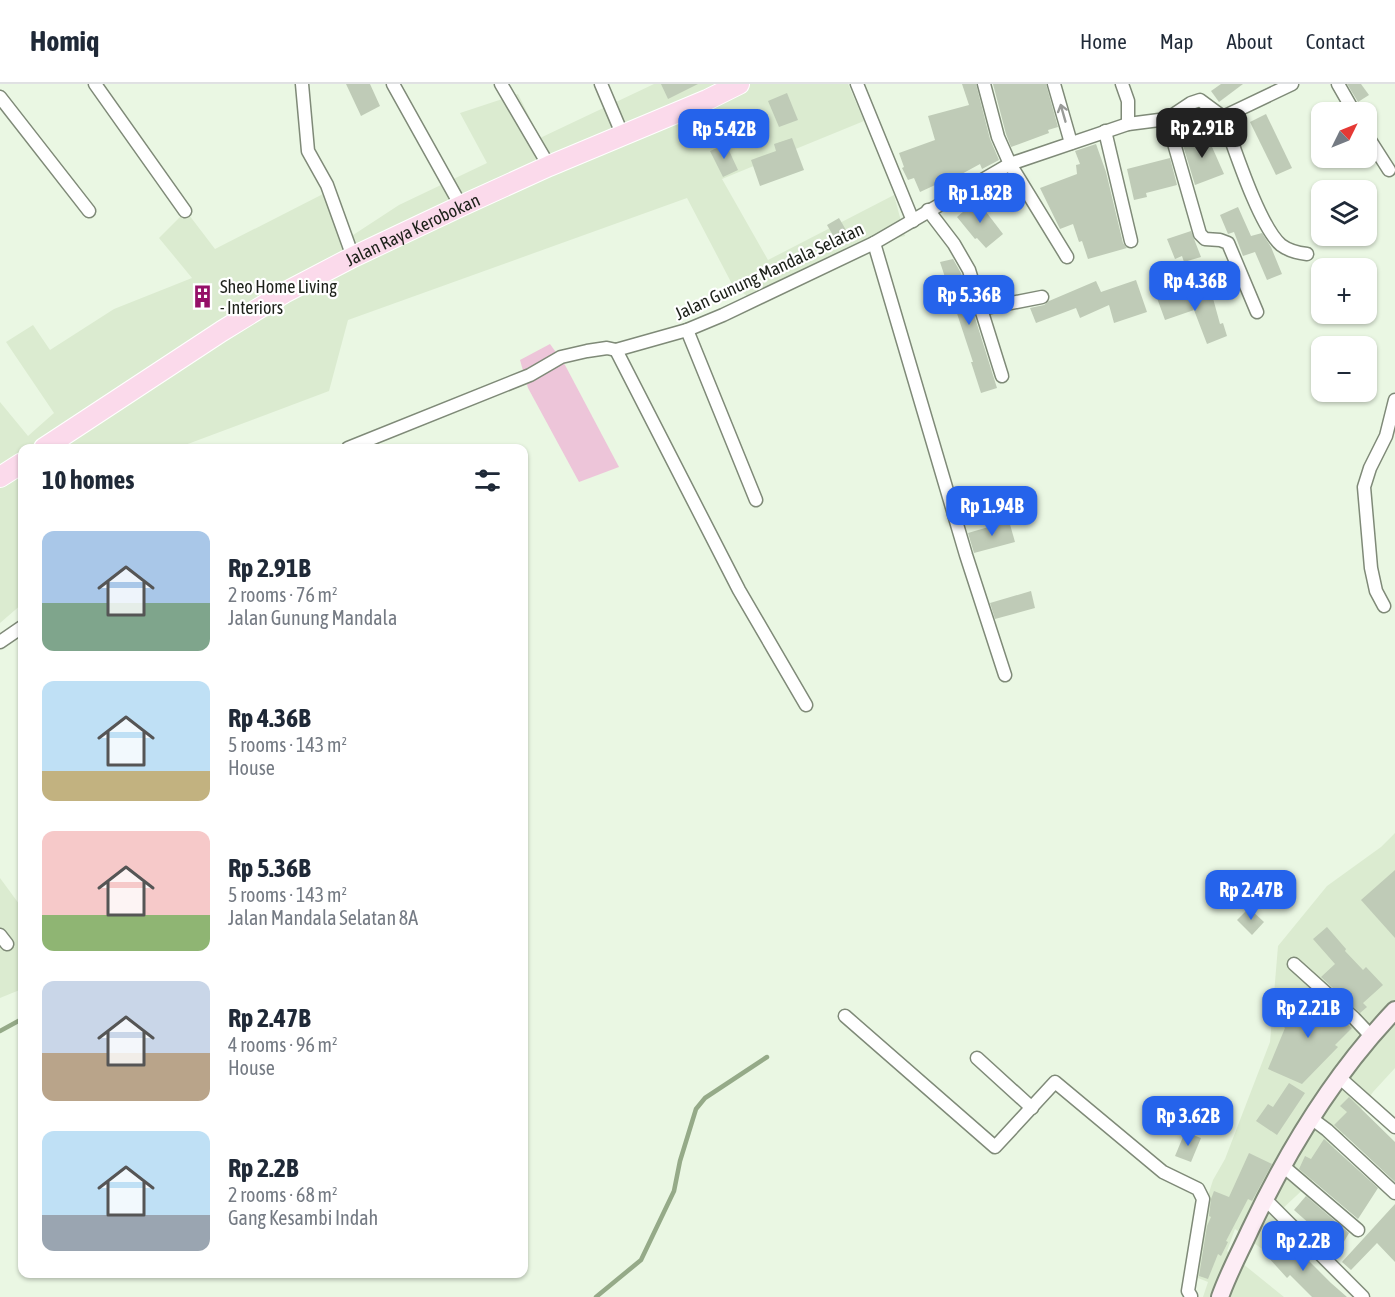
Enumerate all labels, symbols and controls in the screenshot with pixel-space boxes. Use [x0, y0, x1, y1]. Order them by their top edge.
text: Homiq [30, 25, 99, 57]
text: Home [1080, 29, 1127, 53]
text: Map [1160, 29, 1194, 53]
text: About [1227, 29, 1273, 53]
text: Contact [1306, 29, 1365, 53]
north arrow [1311, 102, 1377, 168]
map controls [1311, 102, 1377, 402]
one-way arrow [1056, 104, 1068, 123]
pin: Rp 2.91B [1140, 108, 1264, 159]
pin: Rp 5.42B [662, 109, 786, 160]
text: Rp 2.91B [1170, 116, 1234, 139]
text: Rp 5.42B [692, 117, 756, 140]
pin: Rp 1.82B [918, 173, 1042, 224]
button: layers [1311, 180, 1377, 246]
text: Rp 1.82B [948, 181, 1012, 204]
street label: Jalan Raya Kerobokan [341, 188, 483, 270]
street label: Jalan Gunung Mandala Selatan [671, 218, 867, 324]
button: + [1311, 258, 1377, 324]
pin: Rp 4.36B [1133, 261, 1257, 312]
text: Rp 4.36B [1163, 269, 1227, 292]
pin: Rp 5.36B [907, 275, 1031, 326]
place label: Sheo Home Living - Interiors [220, 276, 337, 318]
building icon: Sheo Home Living - Interiors [189, 283, 215, 309]
text: Rp 5.36B [937, 283, 1001, 306]
button: − [1311, 336, 1377, 402]
icon: filters [471, 464, 504, 497]
text: 10 homes [42, 465, 135, 495]
pin: Rp 1.94B [930, 486, 1054, 537]
text: Rp 1.94B [960, 494, 1024, 517]
text: Rp 2.91B [228, 553, 311, 583]
icon: home [90, 555, 162, 627]
text: 2 rooms · 76 m² [228, 583, 338, 606]
text: Jalan Gunung Mandala [228, 606, 397, 629]
text: Rp 4.36B [228, 703, 311, 733]
icon: home [90, 705, 162, 777]
text: 5 rooms · 143 m² [228, 733, 347, 756]
text: House [228, 756, 275, 779]
text: Rp 5.36B [228, 853, 311, 883]
icon: home [90, 855, 162, 927]
pin: Rp 2.47B [1189, 870, 1313, 921]
text: Rp 2.47B [1219, 878, 1283, 901]
text: 5 rooms · 143 m² [228, 883, 347, 906]
text: Jalan Mandala Selatan 8A [228, 906, 418, 929]
pin: Rp 2.21B [1246, 988, 1370, 1039]
text: Rp 2.21B [1276, 996, 1340, 1019]
text: Rp 2.47B [228, 1003, 311, 1033]
icon: home [90, 1005, 162, 1077]
text: 4 rooms · 96 m² [228, 1033, 338, 1056]
text: House [228, 1056, 275, 1079]
pin: Rp 3.62B [1126, 1096, 1250, 1147]
text: Rp 3.62B [1156, 1104, 1220, 1127]
text: Rp 2.2B [228, 1153, 298, 1183]
icon: home [90, 1155, 162, 1227]
text: 2 rooms · 68 m² [228, 1183, 338, 1206]
text: Gang Kesambi Indah [228, 1206, 378, 1229]
pin: Rp 2.2B [1248, 1221, 1358, 1272]
text: Rp 2.2B [1276, 1229, 1330, 1252]

